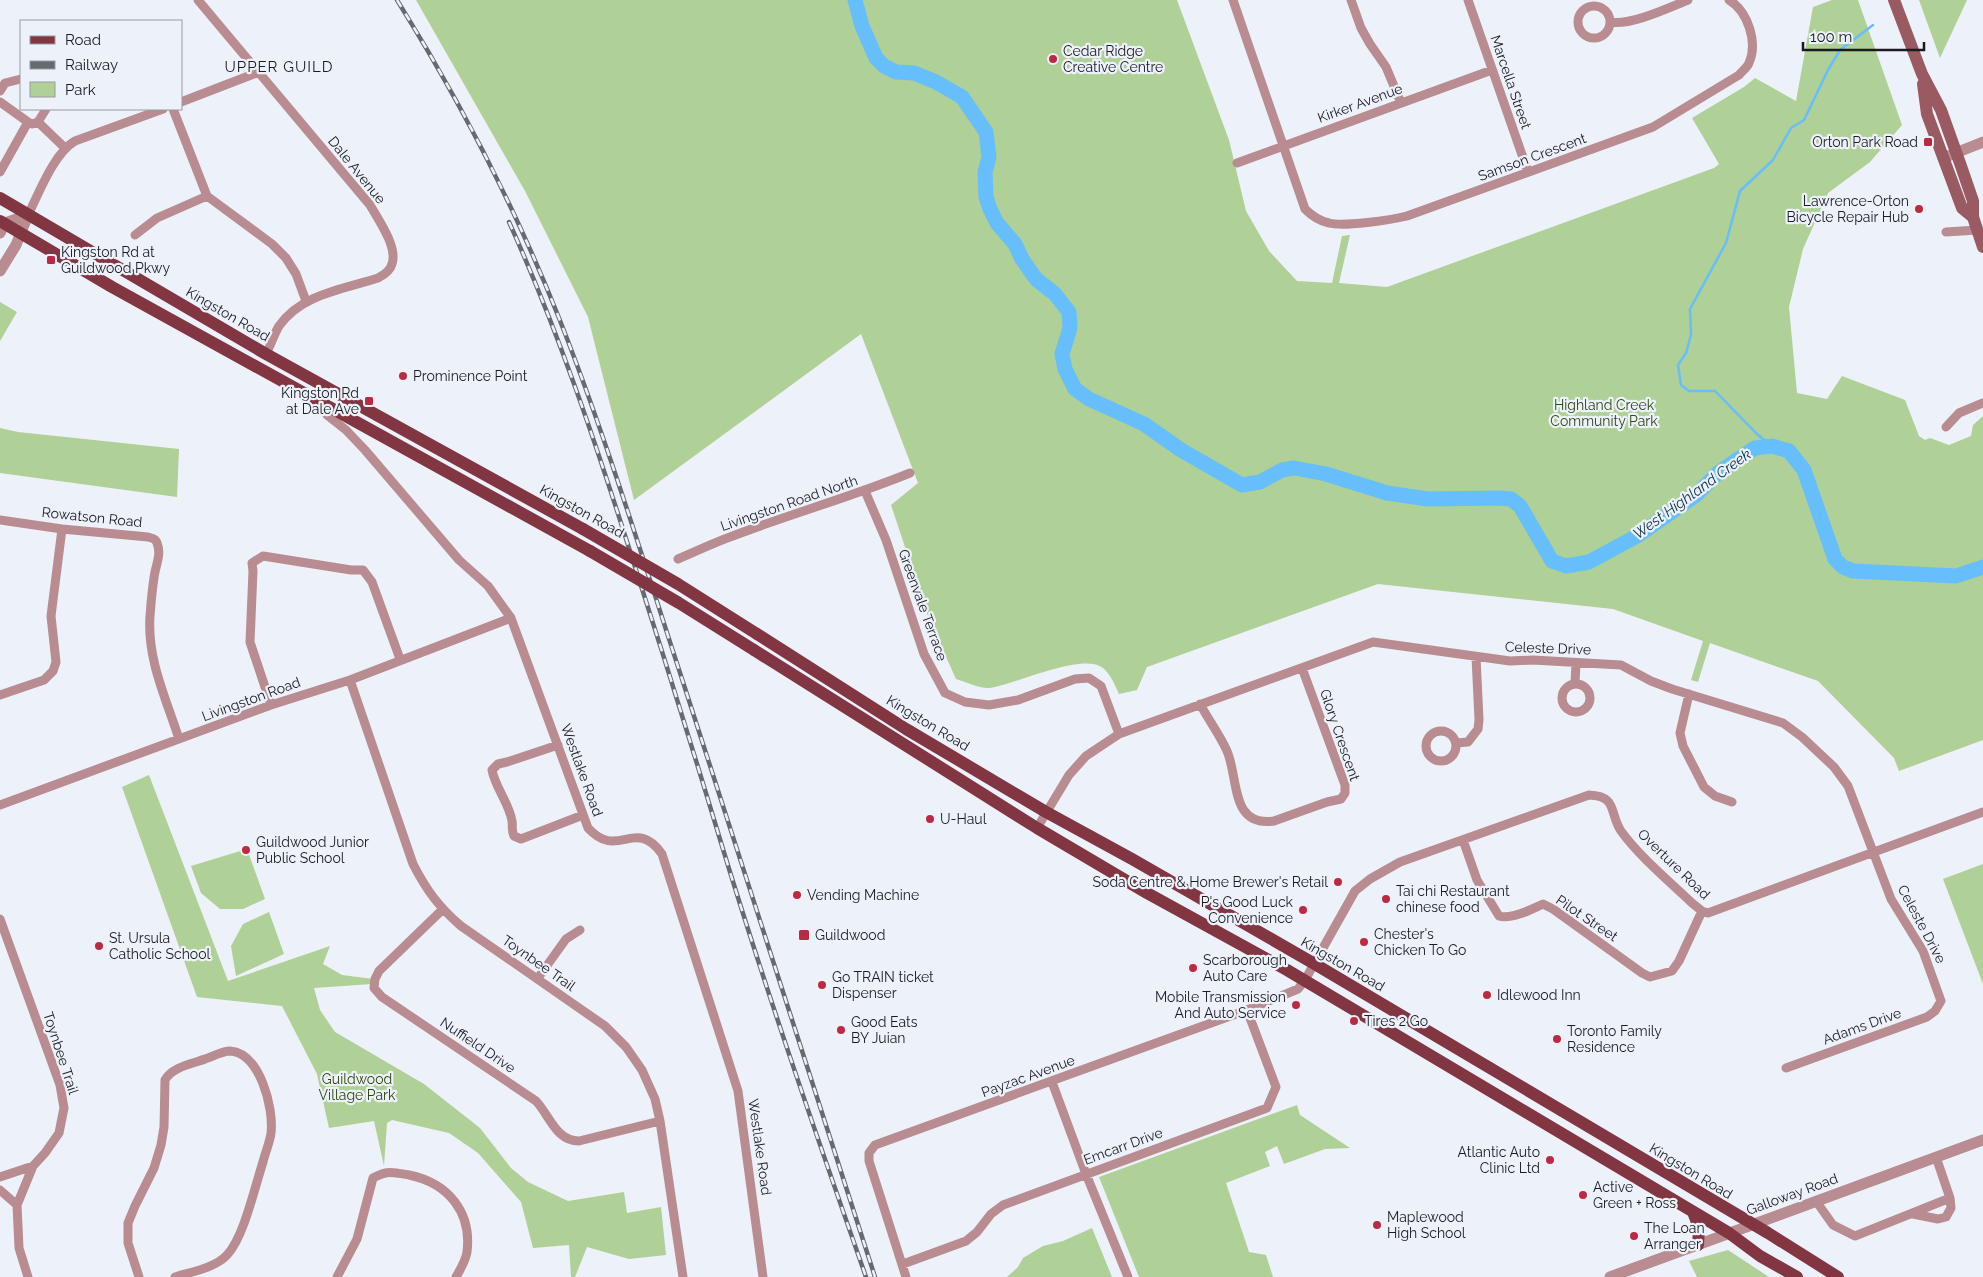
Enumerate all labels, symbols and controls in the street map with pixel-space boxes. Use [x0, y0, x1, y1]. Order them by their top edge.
legend [20, 20, 182, 110]
scale bar [1803, 20, 1924, 52]
text: 100 m [1810, 28, 1852, 46]
text: Road [65, 31, 101, 49]
street label: Marcella Street [1487, 33, 1535, 131]
place label: Cedar Ridge Creative Centre [1063, 43, 1163, 75]
marker: Cedar Ridge Creative Centre [1047, 53, 1059, 65]
text: Railway [65, 56, 118, 74]
district label: UPPER GUILD [225, 58, 334, 76]
street label: Kirker Avenue [1315, 80, 1405, 126]
text: Park [65, 81, 96, 99]
street label: Samson Crescent [1476, 130, 1588, 184]
street label: Dale Avenue [325, 133, 389, 207]
place label: Orton Park Road [1812, 134, 1918, 150]
marker: Orton Park Road [1922, 136, 1934, 148]
place label: Lawrence-Orton Bicycle Repair Hub [1787, 193, 1909, 225]
marker: Lawrence-Orton Bicycle Repair Hub [1913, 203, 1925, 215]
place label: Kingston Rd at Guildwood Pkwy [61, 244, 170, 276]
marker: Kingston Rd at Guildwood Pkwy [45, 254, 57, 266]
street label: Kingston Road [183, 284, 273, 344]
place label: Prominence Point [413, 368, 528, 384]
marker: Prominence Point [397, 370, 409, 382]
place label: Kingston Rd at Dale Ave [281, 385, 359, 417]
marker: Kingston Rd at Dale Ave [363, 395, 375, 407]
park label: Highland Creek Community Park [1550, 397, 1658, 429]
water label: West Highland Creek [1629, 445, 1755, 543]
street label: Livingston Road North [718, 472, 860, 534]
street label: Kingston Road [537, 481, 627, 541]
street label: Rowatson Road [41, 504, 143, 530]
street label: Greenvale Terrace [895, 547, 951, 663]
street label: Celeste Drive [1505, 638, 1591, 658]
street label: Livingston Road [200, 674, 302, 724]
street label: Glory Crescent [1317, 687, 1363, 783]
street label: Kingston Road [884, 692, 972, 754]
street label: Westlake Road [558, 722, 606, 818]
place label: U-Haul [940, 811, 987, 827]
marker: U-Haul [924, 813, 936, 825]
street label: Overture Road [1635, 826, 1713, 902]
place label: Guildwood Junior Public School [256, 834, 369, 866]
marker: Guildwood Junior Public School [240, 844, 252, 856]
place label: Soda Centre & Home Brewer's Retail [1093, 874, 1328, 890]
marker: Soda Centre & Home Brewer's Retail [1332, 876, 1344, 888]
street label: Celeste Drive [1895, 882, 1949, 966]
place label: Tai chi Restaurant chinese food [1396, 883, 1510, 915]
place label: Vending Machine [807, 887, 919, 903]
marker: Vending Machine [791, 889, 803, 901]
street label: Pilot Street [1553, 892, 1621, 945]
marker: Tai chi Restaurant chinese food [1380, 893, 1392, 905]
place label: P's Good Luck Convenience [1201, 894, 1294, 926]
marker: P's Good Luck Convenience [1297, 904, 1309, 916]
place label: Chester's Chicken To Go [1374, 926, 1466, 958]
place label: Guildwood [815, 927, 885, 943]
marker: Guildwood [797, 928, 811, 942]
place label: St. Ursula Catholic School [109, 930, 210, 962]
street label: Toynbee Trail [499, 932, 579, 994]
street label: Kingston Road [1298, 934, 1388, 994]
marker: Chester's Chicken To Go [1358, 936, 1370, 948]
marker: St. Ursula Catholic School [93, 940, 105, 952]
place label: Scarborough Auto Care [1203, 952, 1287, 984]
marker: Scarborough Auto Care [1187, 962, 1199, 974]
place label: Go TRAIN ticket Dispenser [832, 969, 934, 1001]
marker: Go TRAIN ticket Dispenser [816, 979, 828, 991]
place label: Idlewood Inn [1497, 987, 1581, 1003]
place label: Mobile Transmission And Auto Service [1155, 989, 1286, 1021]
marker: Idlewood Inn [1481, 989, 1493, 1001]
marker: Mobile Transmission And Auto Service [1290, 999, 1302, 1011]
street label: Adams Drive [1821, 1004, 1903, 1048]
street label: Toynbee Trail [40, 1010, 82, 1096]
place label: Tires 2 Go [1364, 1013, 1428, 1029]
street label: Nuffield Drive [437, 1014, 519, 1076]
place label: Good Eats BY Juian [851, 1014, 918, 1046]
marker: Tires 2 Go [1348, 1015, 1360, 1027]
place label: Toronto Family Residence [1567, 1023, 1662, 1055]
marker: Good Eats BY Juian [835, 1024, 847, 1036]
marker: Toronto Family Residence [1551, 1033, 1563, 1045]
street label: Payzac Avenue [979, 1052, 1077, 1100]
park label: Guildwood Village Park [319, 1071, 396, 1103]
street label: Westlake Road [745, 1098, 775, 1196]
street label: Emcarr Drive [1081, 1124, 1165, 1168]
street label: Kingston Road [1647, 1140, 1735, 1202]
place label: Atlantic Auto Clinic Ltd [1458, 1144, 1540, 1176]
marker: Atlantic Auto Clinic Ltd [1544, 1154, 1556, 1166]
street label: Galloway Road [1744, 1170, 1840, 1218]
place label: Active Green + Ross [1593, 1179, 1676, 1211]
marker: Active Green + Ross [1577, 1189, 1589, 1201]
place label: Maplewood High School [1387, 1209, 1466, 1241]
marker: Maplewood High School [1371, 1219, 1383, 1231]
place label: The Loan Arranger [1644, 1220, 1705, 1252]
marker: The Loan Arranger [1628, 1230, 1640, 1242]

